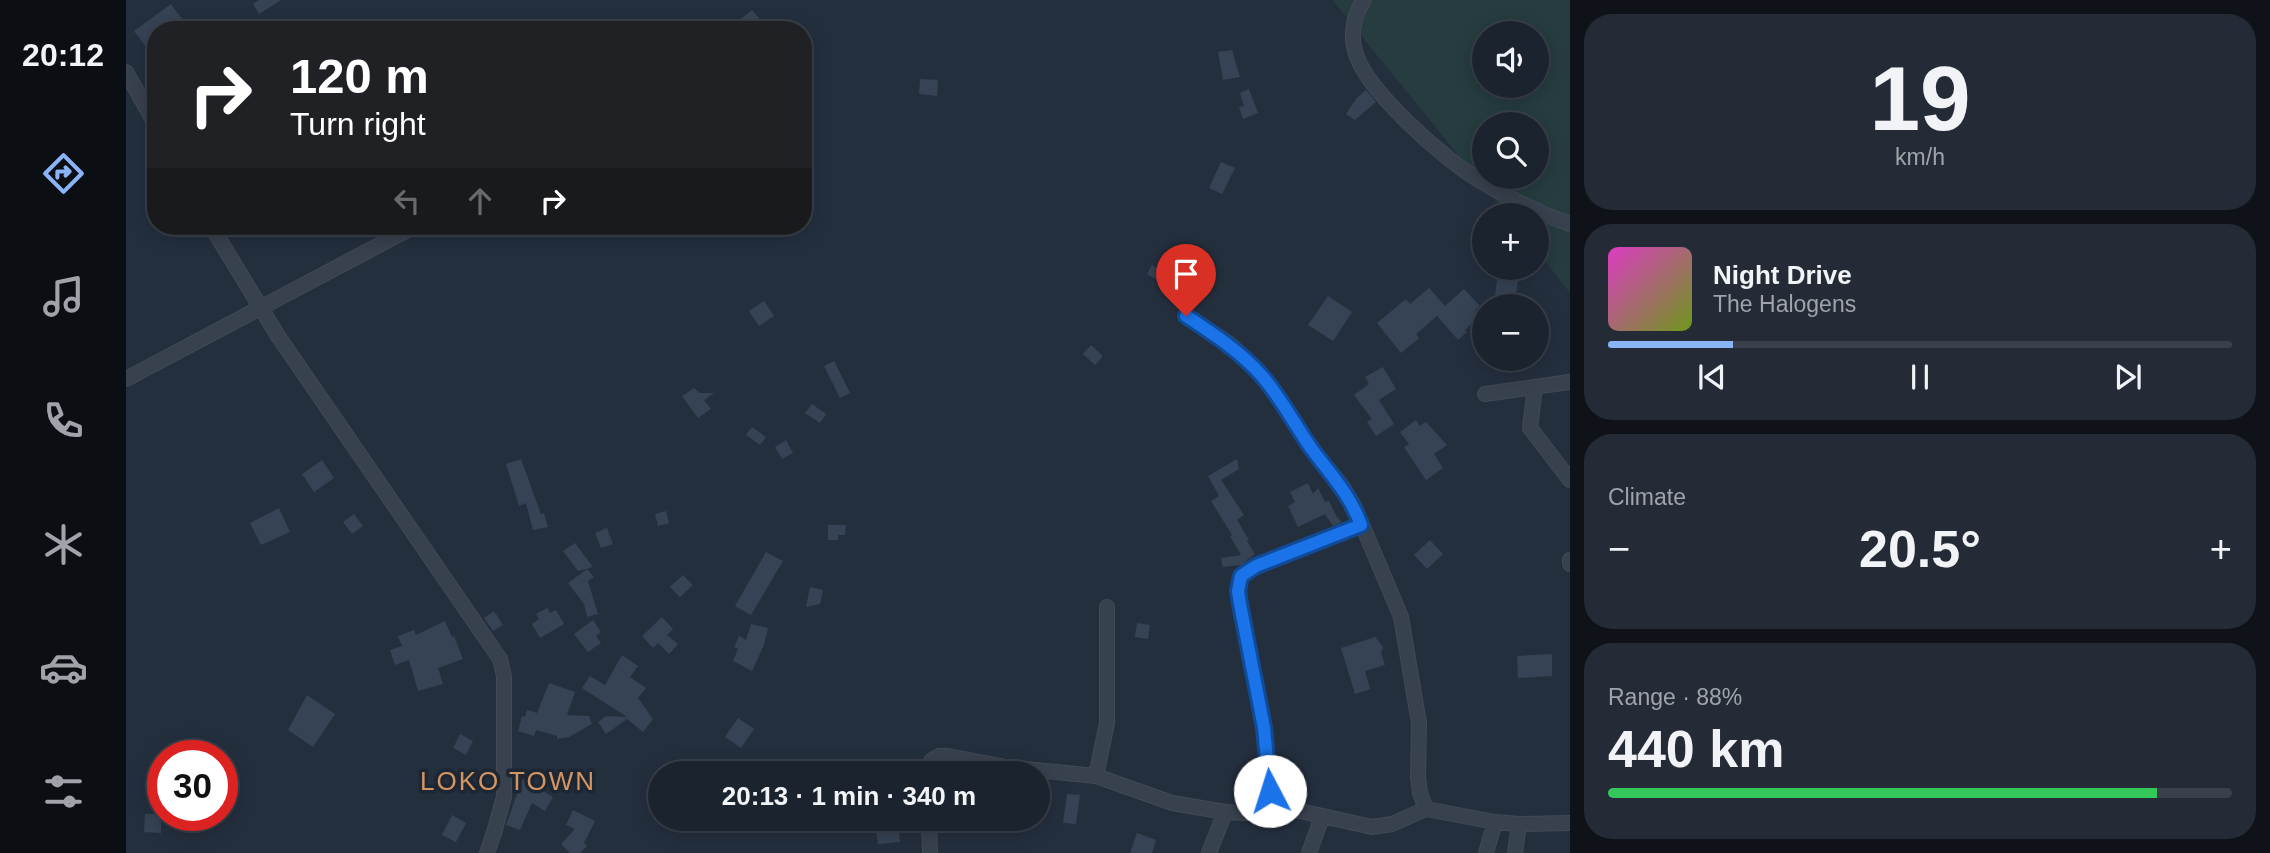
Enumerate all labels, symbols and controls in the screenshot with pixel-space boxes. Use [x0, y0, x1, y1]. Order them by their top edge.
map controls [1472, 21, 1549, 371]
button: sound [1472, 21, 1549, 98]
text: 20:12 [22, 37, 104, 73]
text: 19 [1869, 48, 1971, 149]
icon: right [175, 49, 266, 140]
text: 120 m [290, 49, 429, 103]
text: Turn right [290, 106, 426, 142]
button: search [1472, 112, 1549, 189]
text: km/h [1895, 144, 1945, 170]
icon: directions [39, 149, 88, 198]
icon: left [388, 182, 426, 220]
icon: ahead [461, 182, 499, 220]
icon: right [534, 182, 572, 220]
button: + [1472, 203, 1549, 280]
pin [1156, 244, 1216, 316]
icon: arrive [1167, 255, 1205, 293]
text: Night Drive [1713, 260, 1852, 290]
icon: music [39, 272, 88, 321]
text: The Halogens [1713, 291, 1856, 317]
button: − [1472, 294, 1549, 371]
icon: previous [1693, 358, 1731, 396]
icon: pause [1901, 358, 1939, 396]
icon: next [2109, 358, 2147, 396]
icon: phone [39, 396, 88, 445]
text: Climate [1608, 484, 1686, 510]
icon: climate [39, 520, 88, 569]
text: 20.5° [1859, 520, 1981, 578]
text: − [1608, 528, 1630, 570]
text: + [2210, 528, 2232, 570]
icon: car [39, 643, 88, 692]
text: Range · 88% [1608, 684, 1742, 710]
text: 440 km [1608, 720, 1784, 778]
speed limit sign: 30 [147, 740, 238, 831]
position arrow [1233, 754, 1307, 828]
district label: LOKO TOWN [420, 766, 596, 796]
icon: filters [39, 767, 88, 816]
text: 20:13 · 1 min · 340 m [722, 781, 976, 811]

